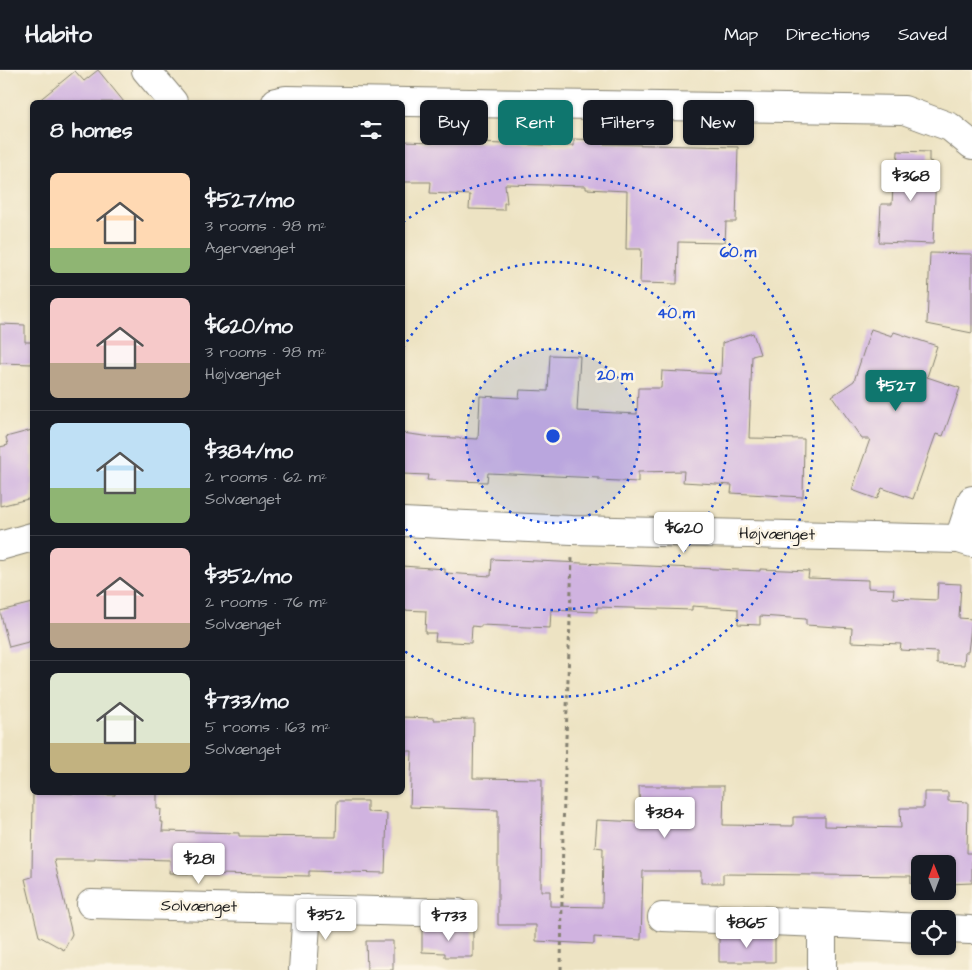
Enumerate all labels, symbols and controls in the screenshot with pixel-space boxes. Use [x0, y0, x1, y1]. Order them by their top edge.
text: Habito [25, 18, 92, 52]
text: Map [724, 22, 758, 47]
text: Directions [786, 22, 870, 47]
text: Saved [898, 22, 947, 47]
chip: Buy [420, 100, 488, 145]
chip: Rent [498, 100, 573, 145]
chip: Filters [583, 100, 673, 145]
chip: New [683, 100, 754, 145]
text: 8 homes [50, 116, 132, 145]
icon: filters [357, 116, 385, 144]
pin: $368 [881, 160, 941, 202]
text: $368 [892, 165, 930, 187]
text: $527/mo [205, 186, 294, 215]
icon: home [90, 193, 150, 253]
text: 3 rooms · 98 m² [205, 215, 326, 237]
text: Agervænget [205, 237, 295, 259]
text: 60 m [720, 242, 757, 263]
text: 40 m [657, 303, 695, 324]
text: $620/mo [205, 312, 293, 341]
icon: home [90, 318, 150, 378]
text: 3 rooms · 98 m² [205, 341, 326, 363]
text: Højvænget [205, 363, 281, 385]
text: 20 m [596, 365, 633, 386]
pin: $527 [866, 370, 926, 412]
text: $527 [876, 375, 916, 397]
centre of rings [544, 427, 562, 445]
text: $384/mo [205, 437, 293, 466]
icon: home [90, 443, 150, 503]
text: 2 rooms · 62 m² [205, 466, 327, 488]
text: Solvænget [205, 488, 281, 510]
pin: $620 [654, 512, 714, 554]
text: $620 [665, 517, 703, 539]
street label: Højvænget [739, 522, 816, 547]
text: $352/mo [205, 562, 292, 591]
icon: home [90, 568, 150, 628]
text: 2 rooms · 76 m² [205, 591, 328, 613]
text: Solvænget [205, 613, 281, 635]
text: $733/mo [205, 687, 289, 716]
icon: home [90, 693, 150, 753]
text: 5 rooms · 163 m² [205, 716, 330, 738]
text: Solvænget [205, 738, 281, 760]
pin: $384 [635, 796, 695, 839]
text: $384 [646, 802, 684, 824]
pin: $281 [169, 842, 229, 885]
text: $281 [184, 848, 214, 870]
north arrow [911, 855, 956, 900]
map controls [911, 855, 956, 955]
street label: Solvænget [161, 894, 238, 919]
pin: $352 [296, 898, 356, 941]
pin: $733 [419, 900, 479, 942]
text: $352 [307, 904, 345, 926]
text: $733 [431, 905, 467, 927]
pin: $865 [717, 906, 777, 949]
button: locate [911, 910, 956, 955]
text: $865 [727, 912, 767, 934]

